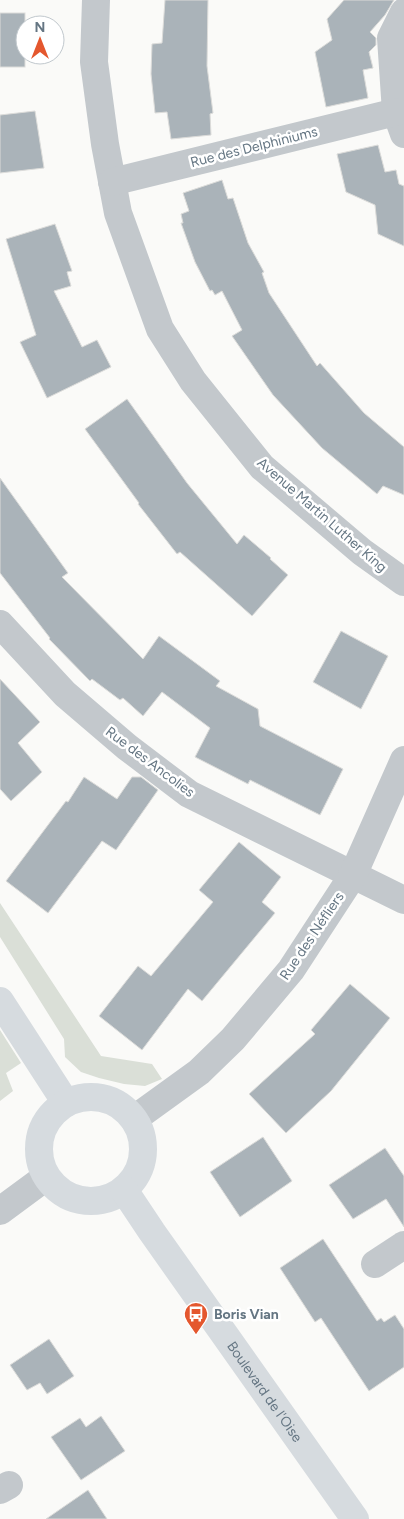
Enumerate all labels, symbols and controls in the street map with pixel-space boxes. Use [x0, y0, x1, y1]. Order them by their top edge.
north arrow [15, 15, 65, 65]
text: N [35, 19, 45, 36]
street label: Rue des Delphiniums [189, 123, 319, 171]
street label: Avenue Martin Luther King [254, 454, 390, 576]
street label: Rue des Ancolies [102, 723, 198, 801]
street label: Rue des Néfliers [276, 889, 348, 983]
bus stop icon: Boris Vian [183, 1301, 209, 1335]
place label: Boris Vian [214, 1306, 279, 1323]
street label: Boulevard de l'Oise [224, 1338, 306, 1446]

